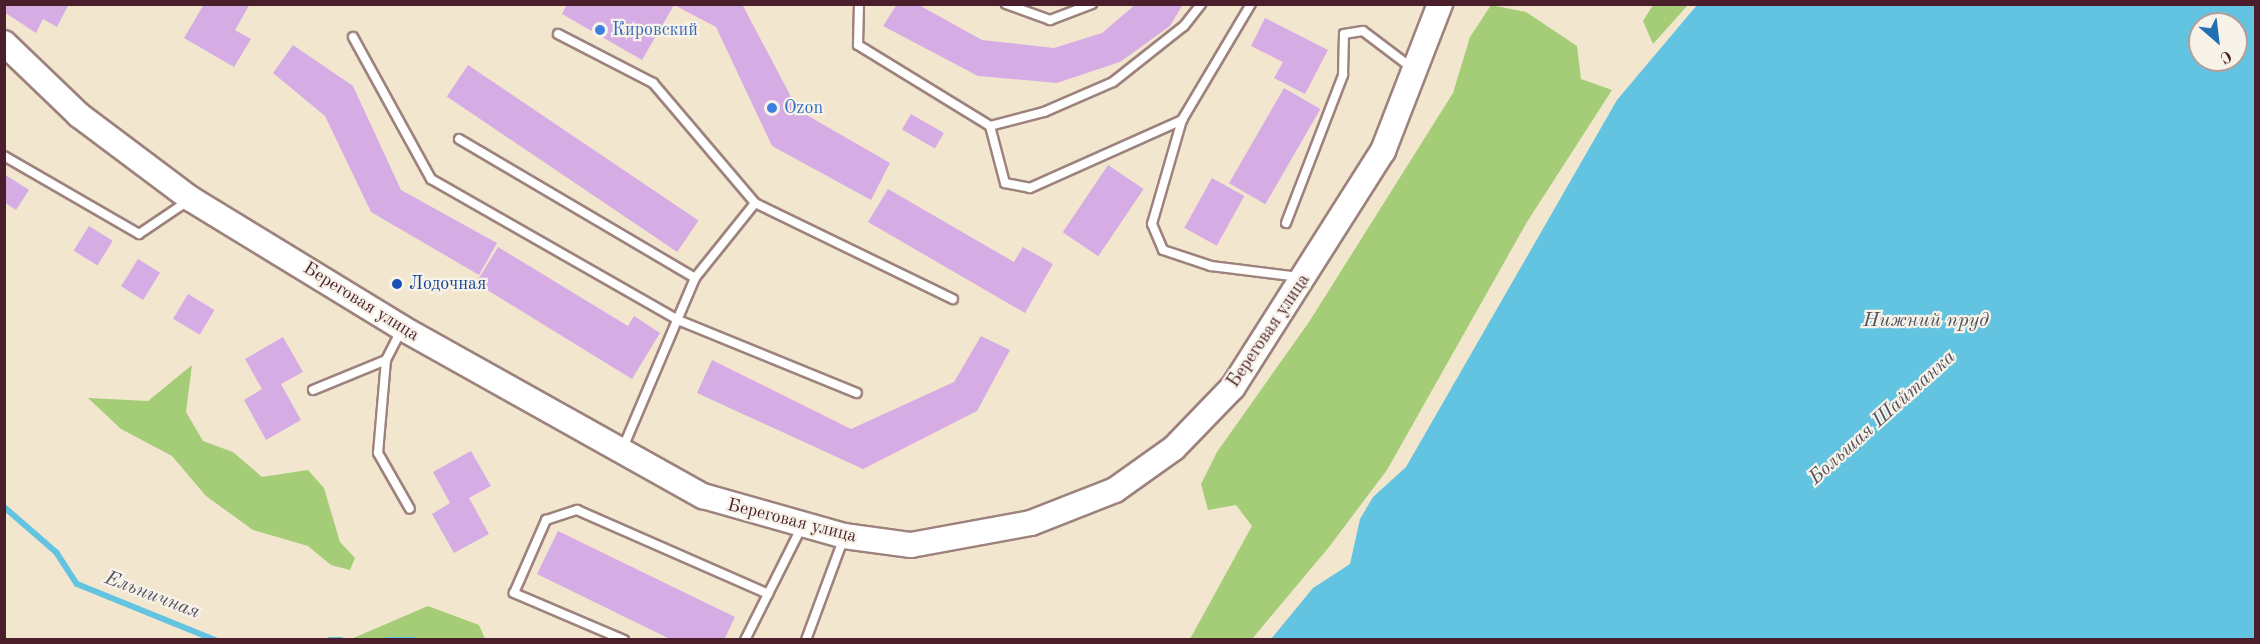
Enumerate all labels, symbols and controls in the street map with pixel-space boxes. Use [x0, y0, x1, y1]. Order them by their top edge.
north arrow [2188, 12, 2248, 72]
place label: Кировский [612, 19, 698, 41]
marker: Кировский [593, 23, 607, 37]
text: С [2217, 47, 2234, 66]
place label: Ozon [784, 97, 823, 119]
marker: Ozon [765, 101, 779, 115]
street label: Береговая улица [299, 258, 423, 346]
street label: Береговая улица [1223, 270, 1315, 392]
place label: Лодочная [409, 273, 486, 295]
marker: Лодочная [390, 277, 404, 291]
water label: Нижний пруд [1863, 309, 1989, 333]
water label: Большая Шайтанка [1805, 346, 1961, 490]
street label: Береговая улица [725, 495, 859, 547]
water label: Ельничная [101, 567, 203, 625]

